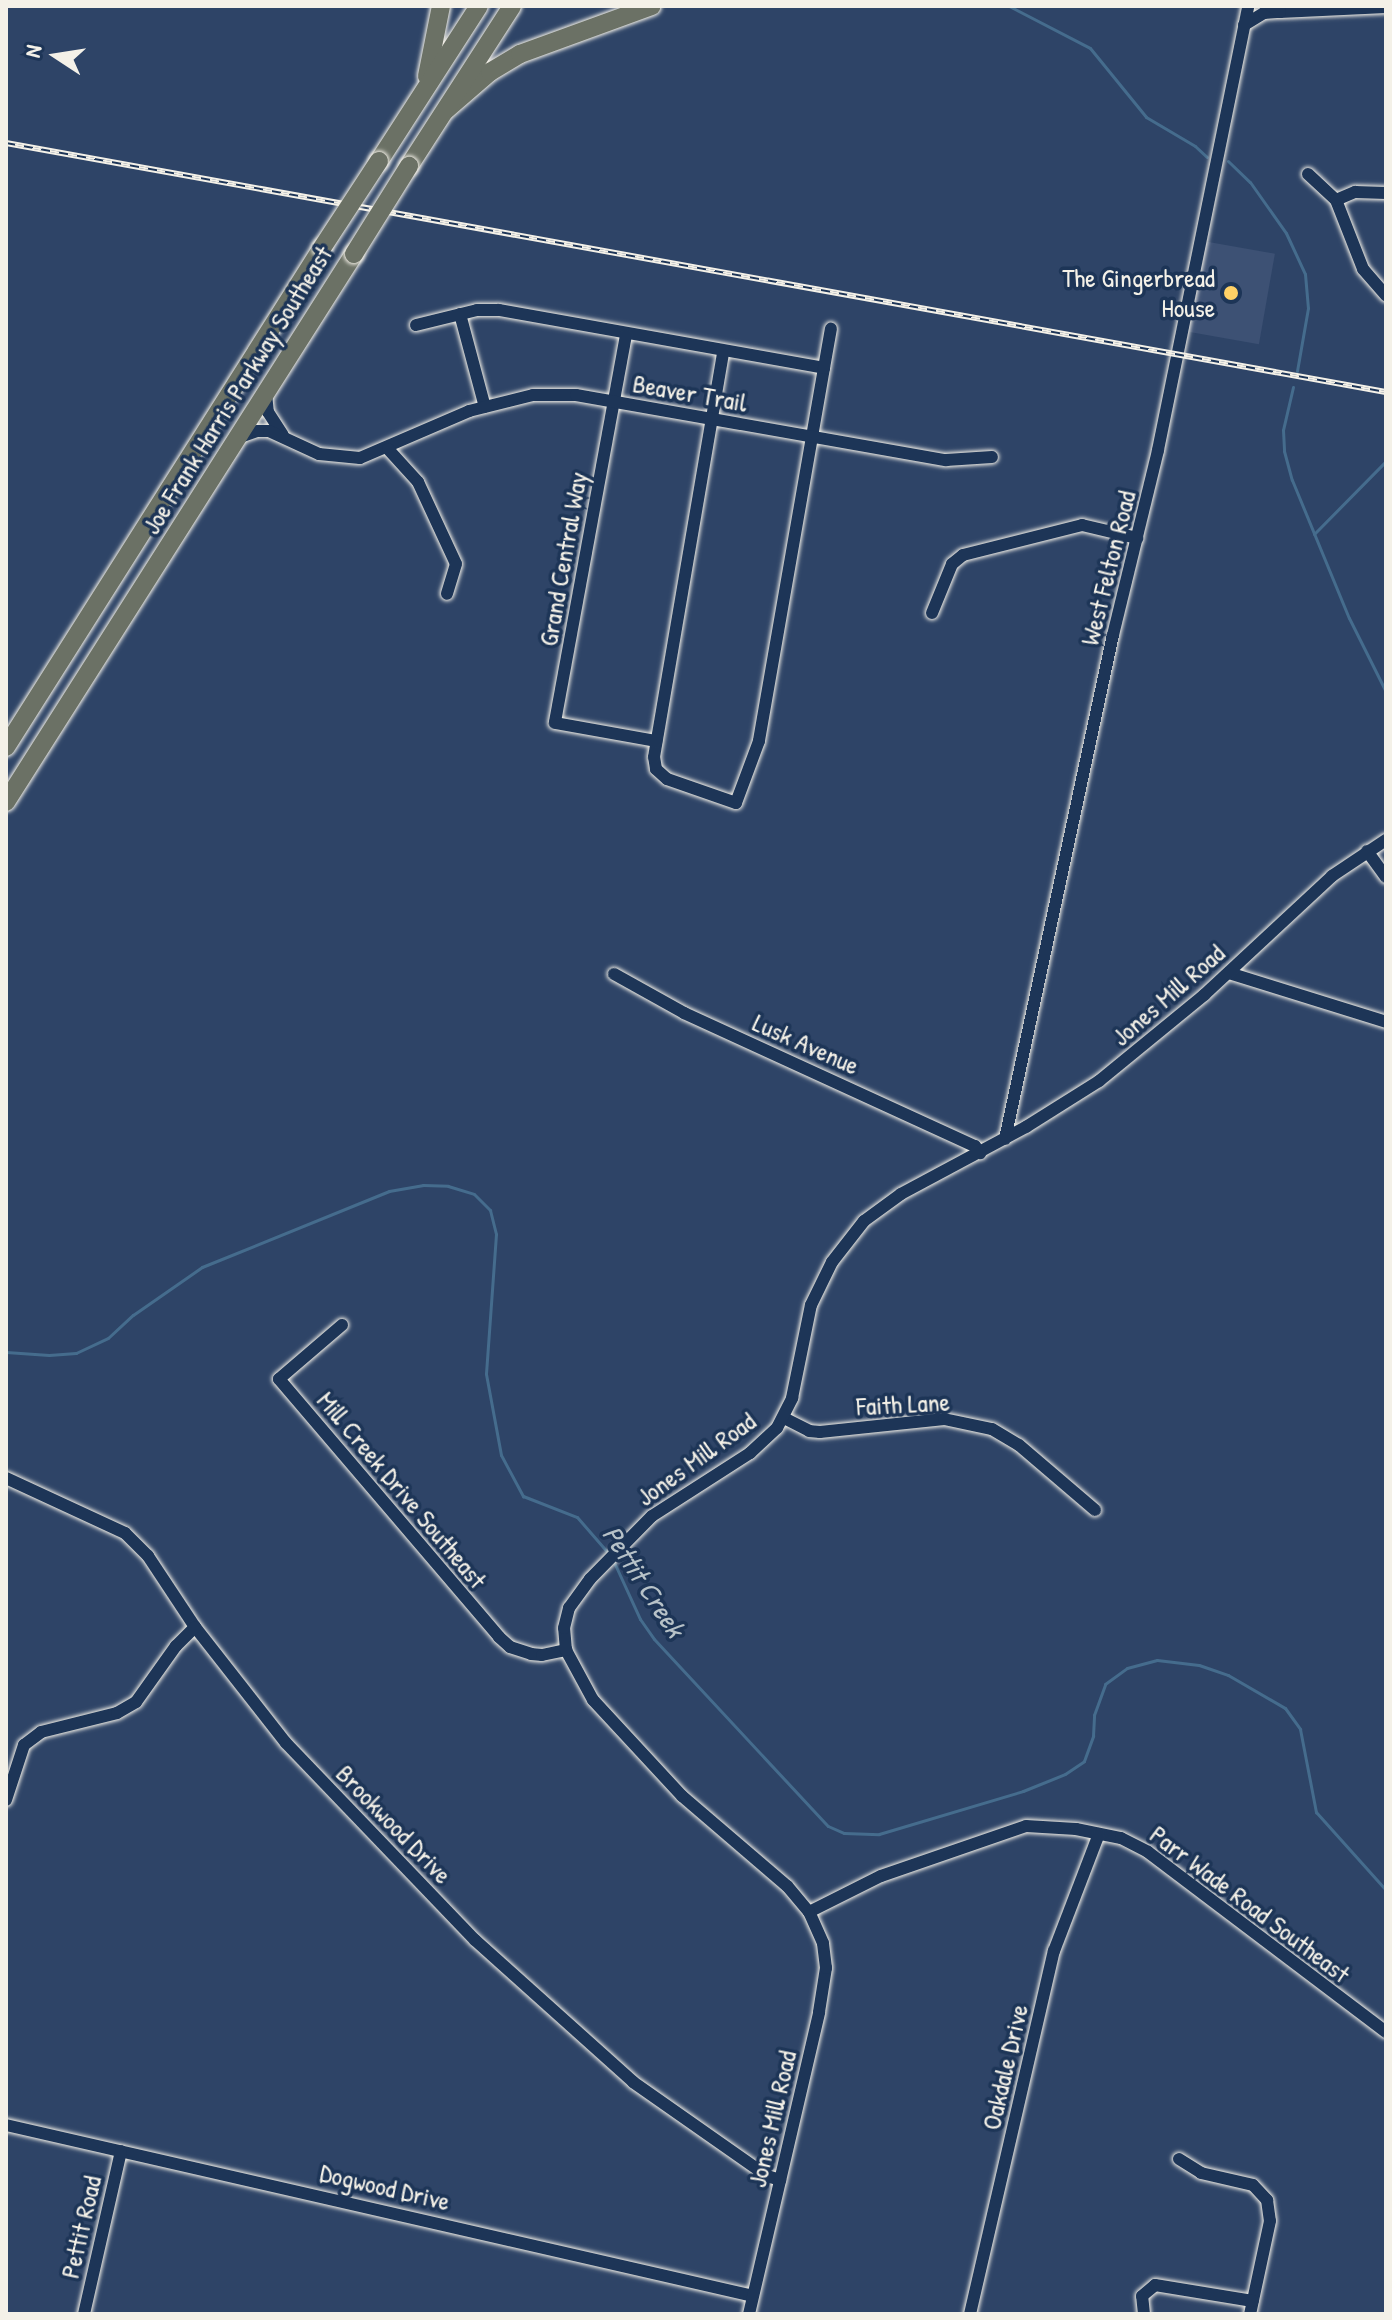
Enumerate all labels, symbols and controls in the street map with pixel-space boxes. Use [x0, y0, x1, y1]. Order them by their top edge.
north arrow [16, 16, 96, 96]
text: N [17, 42, 48, 60]
street label: Joe Frank Harris Parkway Southeast [135, 240, 339, 540]
place label: The Gingerbread House [1062, 262, 1215, 324]
marker: The Gingerbread House [1222, 284, 1240, 302]
street label: Beaver Trail [630, 368, 750, 418]
street label: Grand Central Way [532, 470, 594, 648]
street label: West Felton Road [1074, 488, 1142, 648]
street label: Jones Mill Road [1105, 938, 1231, 1052]
street label: Lusk Avenue [748, 1007, 864, 1081]
street label: Mill Creek Drive Southeast [311, 1385, 493, 1595]
street label: Faith Lane [855, 1386, 951, 1422]
street label: Jones Mill Road [630, 1405, 762, 1513]
water label: Pettit Creek [596, 1519, 692, 1643]
street label: Brookwood Drive [330, 1758, 458, 1890]
street label: Parr Wade Road Southeast [1144, 1819, 1356, 1989]
street label: Oakdale Drive [975, 2001, 1035, 2133]
street label: Jones Mill Road [741, 2048, 803, 2190]
street label: Dogwood Drive [317, 2157, 453, 2217]
street label: Pettit Road [54, 2173, 108, 2281]

